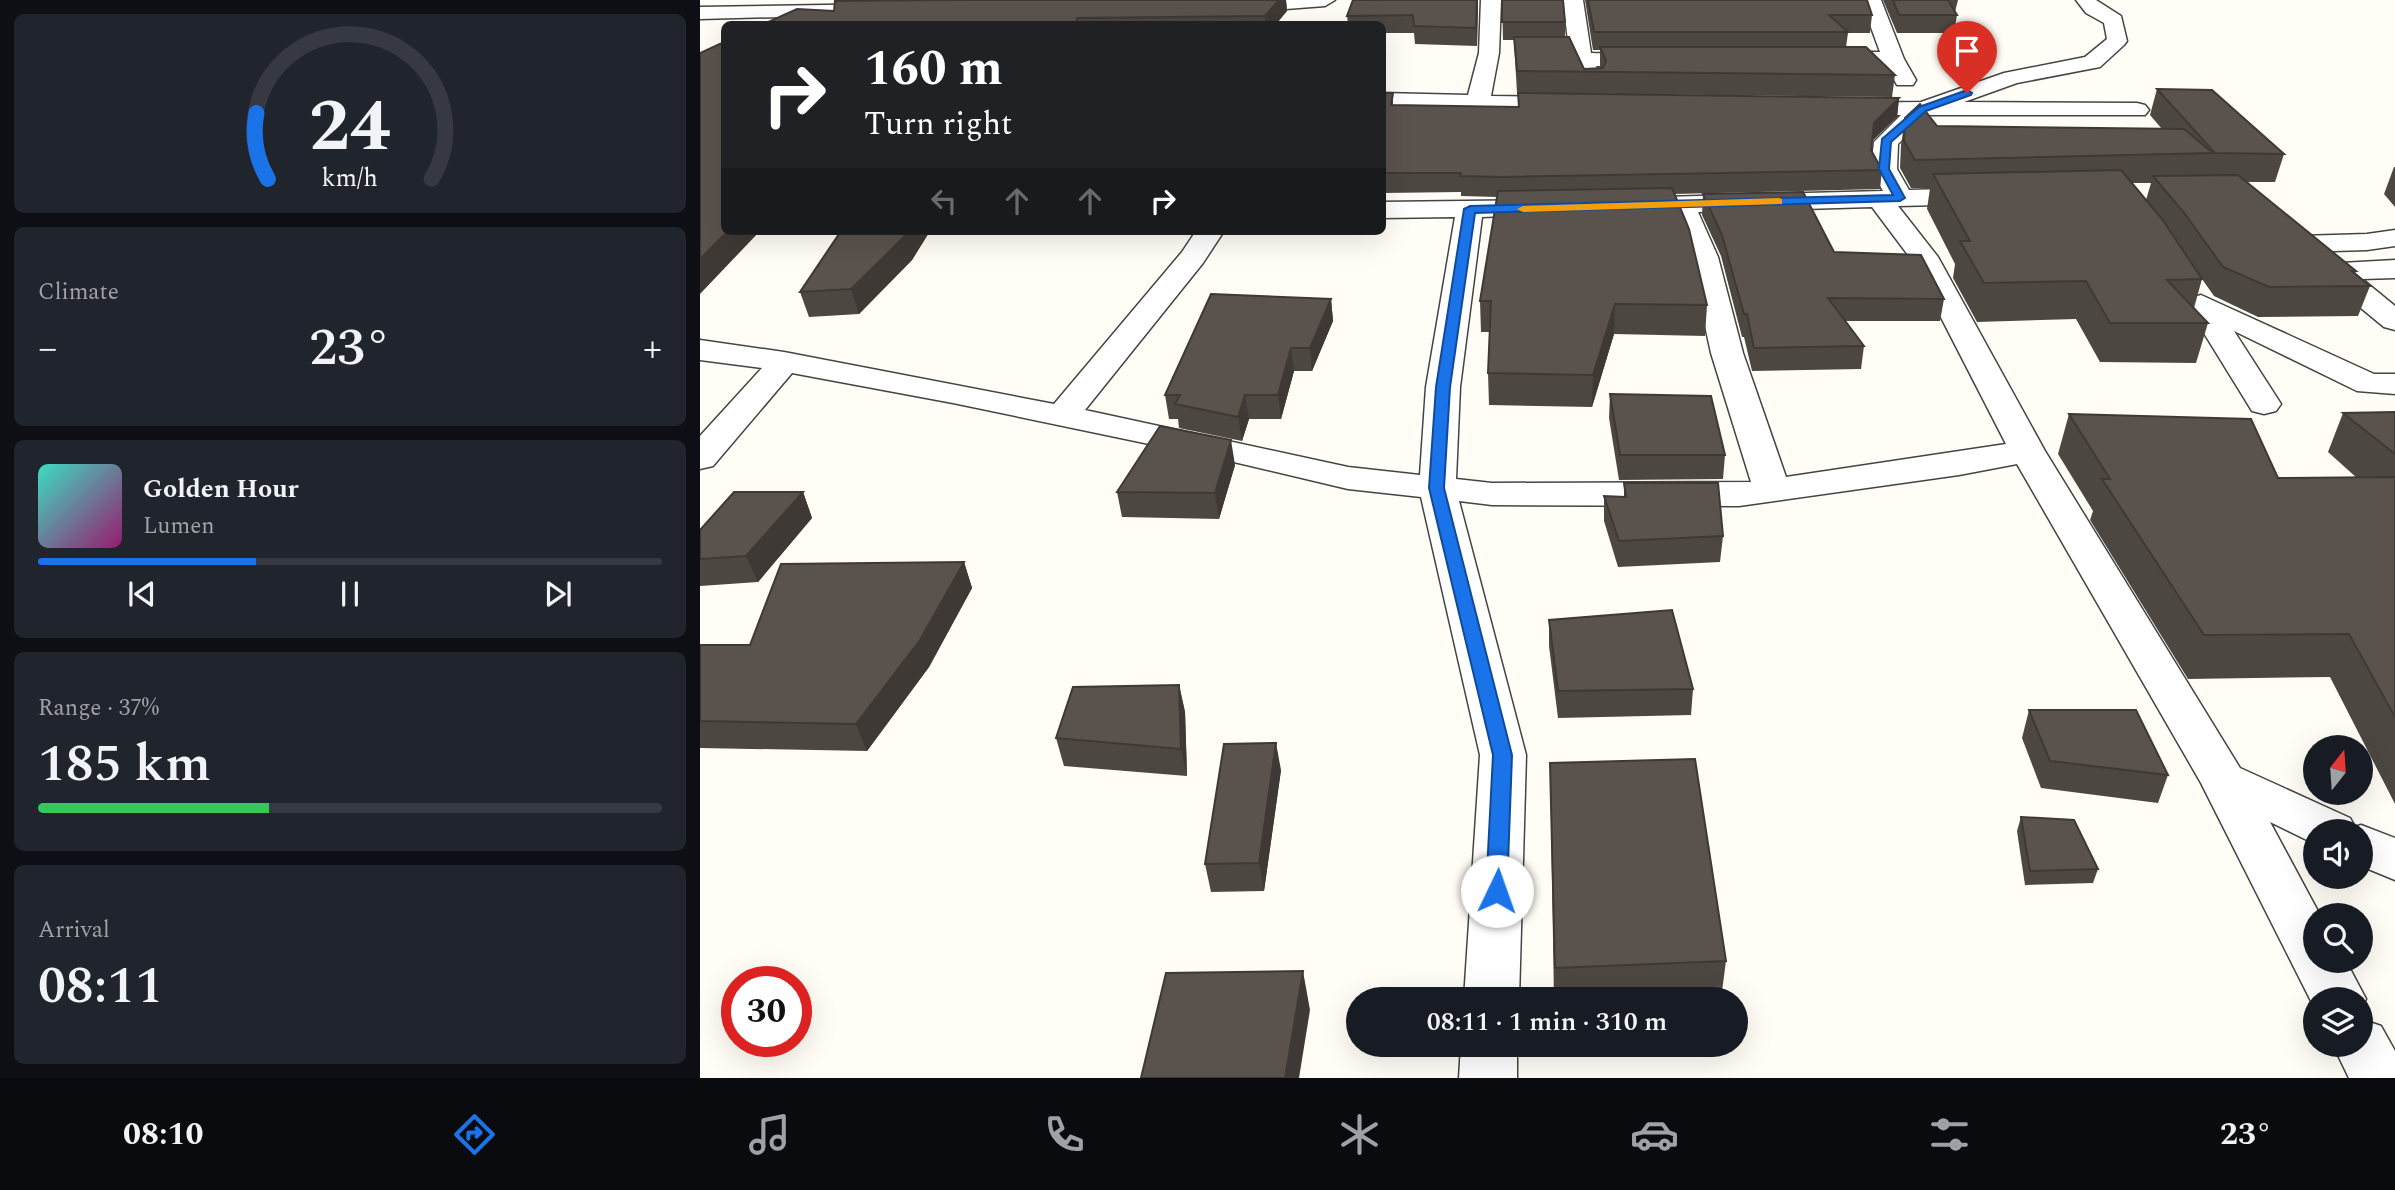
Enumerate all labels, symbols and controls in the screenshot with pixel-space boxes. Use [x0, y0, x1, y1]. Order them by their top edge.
pin [1937, 21, 1997, 93]
text: 160 m [864, 32, 1003, 107]
icon: arrive [1948, 32, 1986, 70]
icon: right [749, 49, 840, 140]
text: 24 [309, 73, 391, 184]
text: Turn right [864, 100, 1012, 149]
text: km/h [322, 160, 378, 198]
icon: left [925, 182, 963, 220]
icon: ahead [998, 182, 1036, 220]
icon: ahead [1071, 182, 1109, 220]
icon: right [1144, 182, 1182, 220]
text: Climate [38, 275, 119, 310]
text: 23° [309, 309, 391, 388]
text: − [38, 320, 57, 378]
text: + [643, 320, 662, 378]
text: Golden Hour [143, 469, 299, 509]
text: Lumen [143, 509, 215, 544]
icon: previous [123, 575, 161, 613]
icon: pause [331, 575, 369, 613]
icon: next [539, 575, 577, 613]
text: Range · 37% [38, 691, 159, 726]
text: 185 km [38, 725, 211, 804]
north arrow [2303, 735, 2373, 805]
map controls [2303, 735, 2373, 1057]
button: sound [2303, 819, 2373, 889]
position arrow [1460, 854, 1534, 928]
button: search [2303, 903, 2373, 973]
text: Arrival [38, 913, 110, 948]
text: 08:11 [38, 947, 163, 1026]
speed limit sign: 30 [721, 966, 812, 1057]
button: layers [2303, 987, 2373, 1057]
text: 08:11 · 1 min · 310 m [1427, 1002, 1667, 1042]
text: 08:10 [123, 1110, 203, 1159]
icon: directions [450, 1110, 499, 1159]
icon: music [745, 1110, 794, 1159]
icon: phone [1040, 1110, 1089, 1159]
icon: climate [1335, 1110, 1384, 1159]
icon: car [1630, 1110, 1679, 1159]
icon: filters [1925, 1110, 1974, 1159]
text: 23° [2220, 1110, 2272, 1159]

